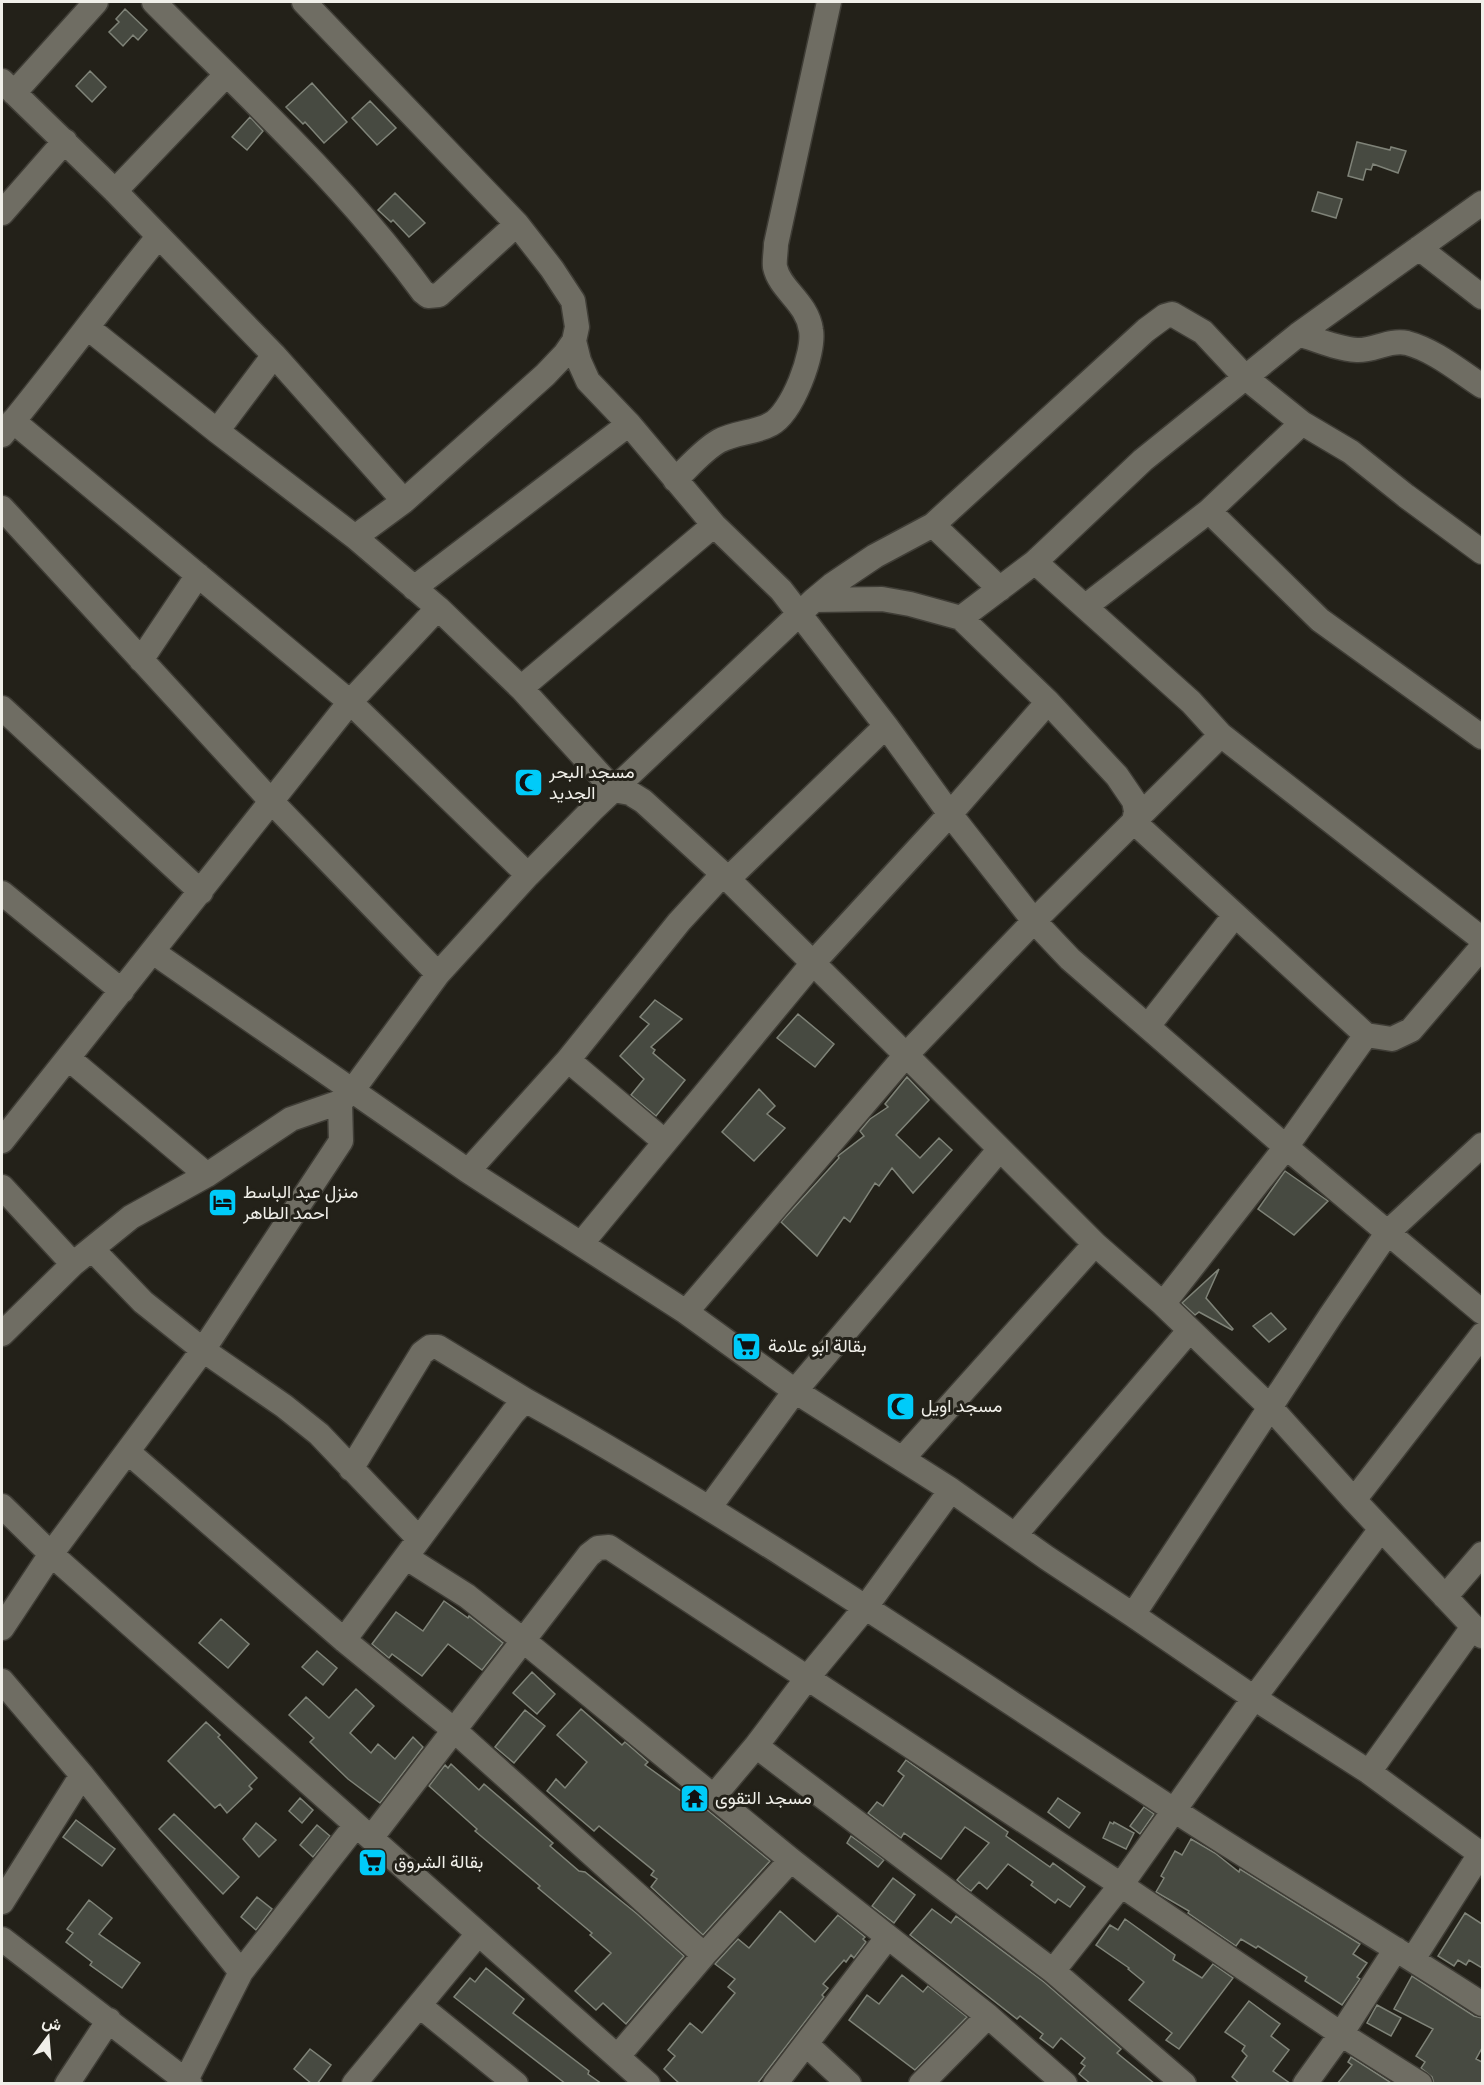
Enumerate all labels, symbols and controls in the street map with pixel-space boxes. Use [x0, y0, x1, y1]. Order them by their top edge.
place label: مسجد البحر الجديد [548, 759, 635, 805]
mosque icon: مسجد البحر الجديد [512, 766, 544, 798]
place label: منزل عبد الباسط احمد الطاهر [242, 1179, 358, 1225]
hotel icon: منزل عبد الباسط احمد الطاهر [206, 1186, 238, 1218]
supermarket icon: بقالة ابو علامة [731, 1330, 763, 1362]
place label: بقالة ابو علامة [768, 1333, 867, 1358]
mosque icon: مسجد اويل [884, 1390, 916, 1422]
place label: مسجد اويل [921, 1393, 1002, 1418]
temple icon: مسجد التقوى [678, 1782, 710, 1814]
place label: مسجد التقوى [715, 1785, 812, 1810]
supermarket icon: بقالة الشروق [357, 1846, 389, 1878]
place label: بقالة الشروق [394, 1849, 483, 1874]
north arrow [18, 2007, 78, 2067]
text: ش [40, 2009, 64, 2036]

